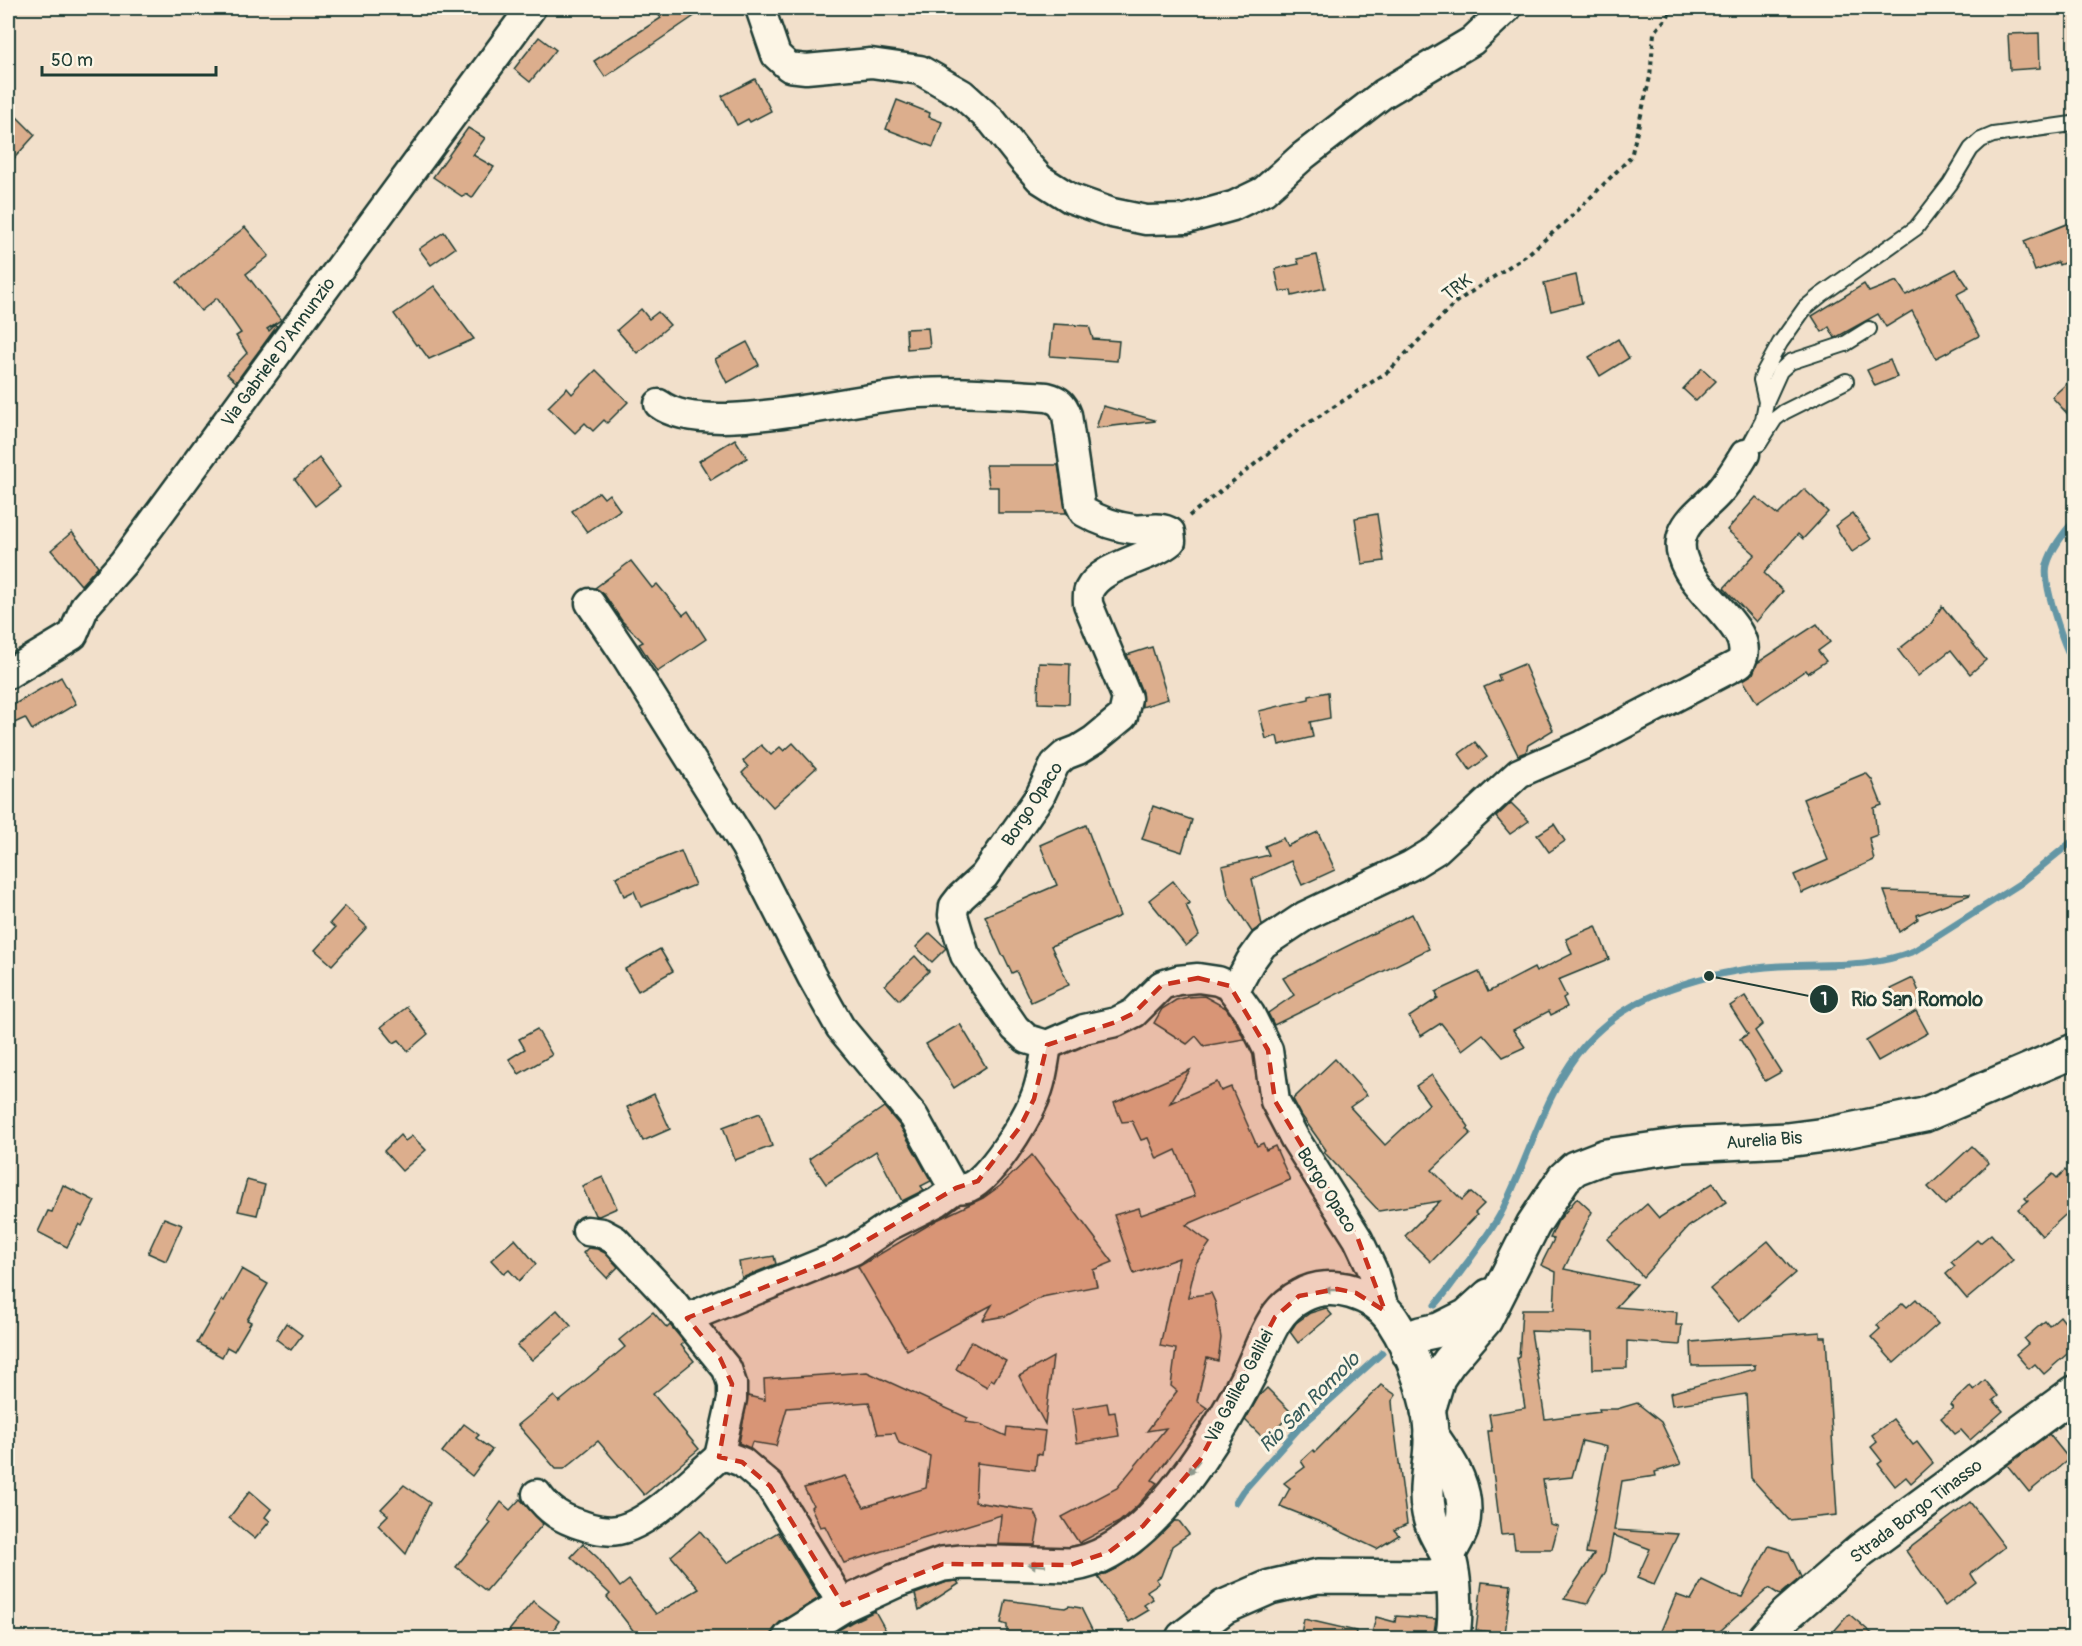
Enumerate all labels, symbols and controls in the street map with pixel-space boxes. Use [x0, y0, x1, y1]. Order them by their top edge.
scale bar [42, 39, 216, 77]
text: 50 m [51, 49, 93, 72]
street label: TRK [1438, 269, 1477, 306]
street label: Via Gabriele D'Annunzio [216, 273, 341, 432]
street label: Borgo Opaco [997, 757, 1068, 851]
callout: Rio San Romolo [1809, 980, 1995, 1018]
text: Rio San Romolo [1851, 987, 1983, 1012]
text: 1 [1820, 988, 1828, 1011]
street label: Aurelia Bis [1725, 1126, 1803, 1155]
street label: Borgo Opaco [1291, 1143, 1362, 1237]
one-way arrow [1323, 1285, 1342, 1294]
street label: Via Galileo Galilei [1200, 1326, 1279, 1447]
water label: Rio San Romolo [1254, 1346, 1366, 1458]
street label: Strada Borgo Tinasso [1846, 1454, 1987, 1569]
one-way arrow [1187, 1459, 1200, 1475]
one-way arrow [1028, 1560, 1047, 1570]

